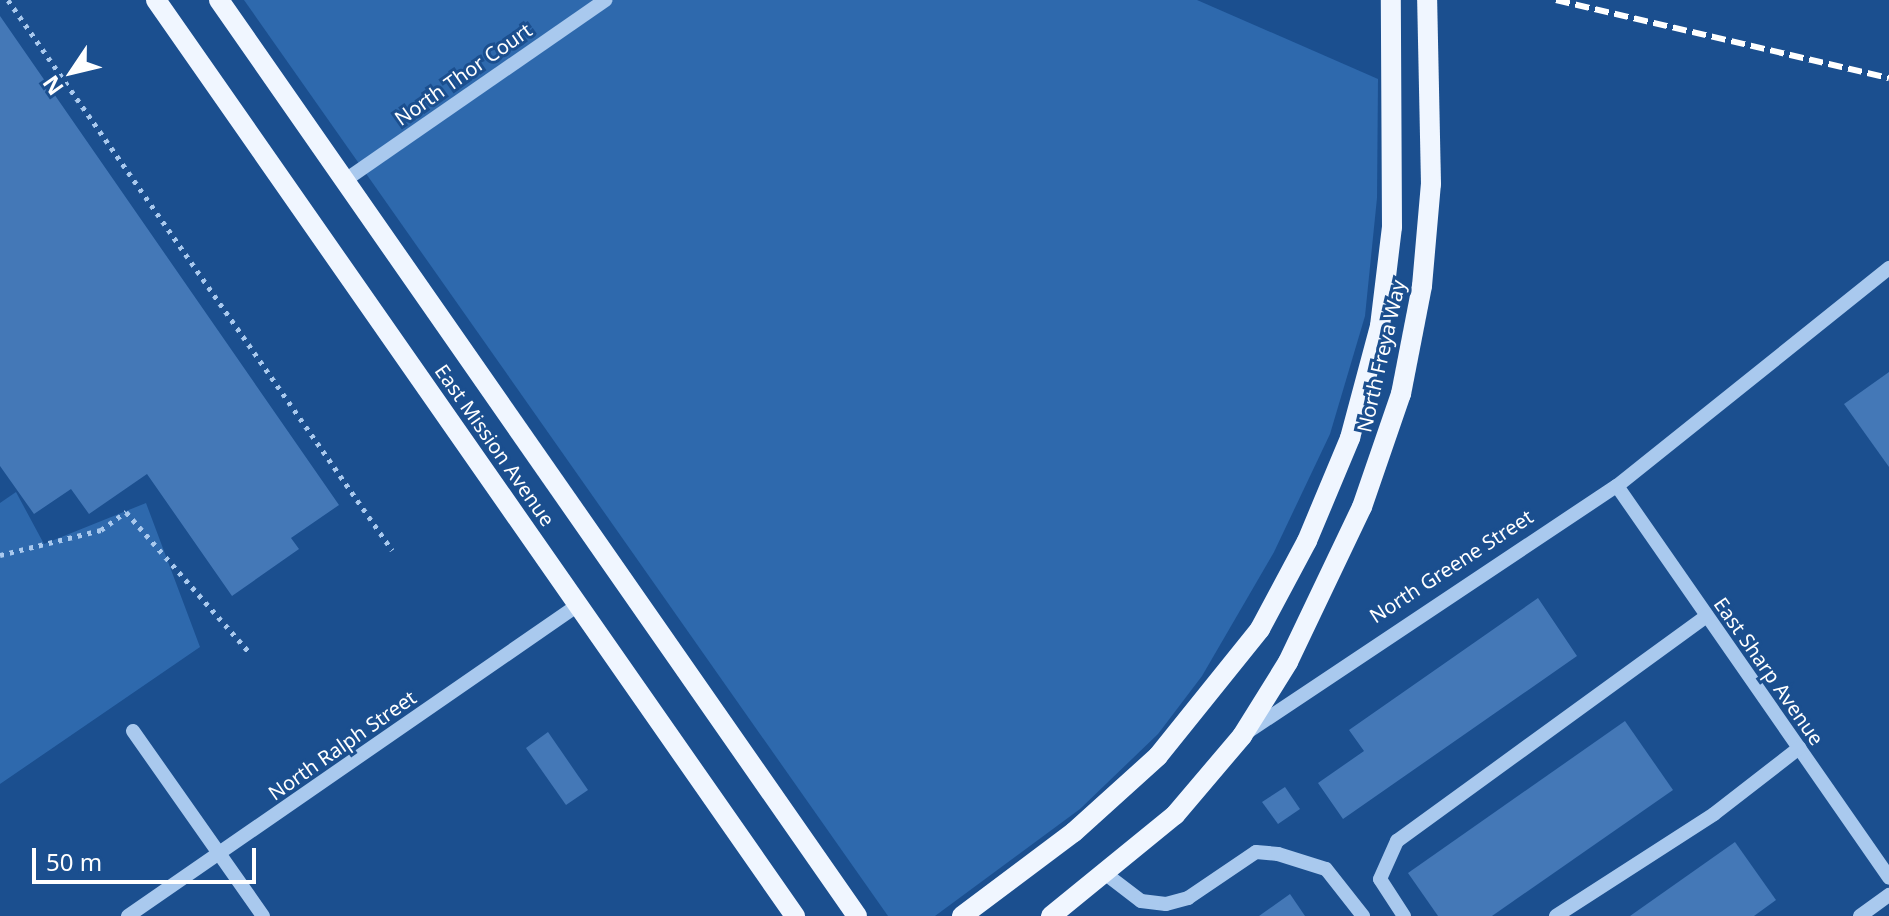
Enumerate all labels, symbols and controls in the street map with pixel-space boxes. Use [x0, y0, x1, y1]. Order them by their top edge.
street label: North Thor Court [390, 18, 536, 130]
north arrow [32, 32, 112, 112]
text: N [35, 70, 70, 102]
street label: North Freya Way [1352, 277, 1410, 435]
street label: East Mission Avenue [430, 360, 560, 530]
street label: North Greene Street [1365, 504, 1537, 628]
street label: East Sharp Avenue [1709, 592, 1829, 750]
street label: North Ralph Street [263, 685, 421, 805]
scale bar [36, 832, 260, 882]
text: 50 m [46, 845, 102, 878]

